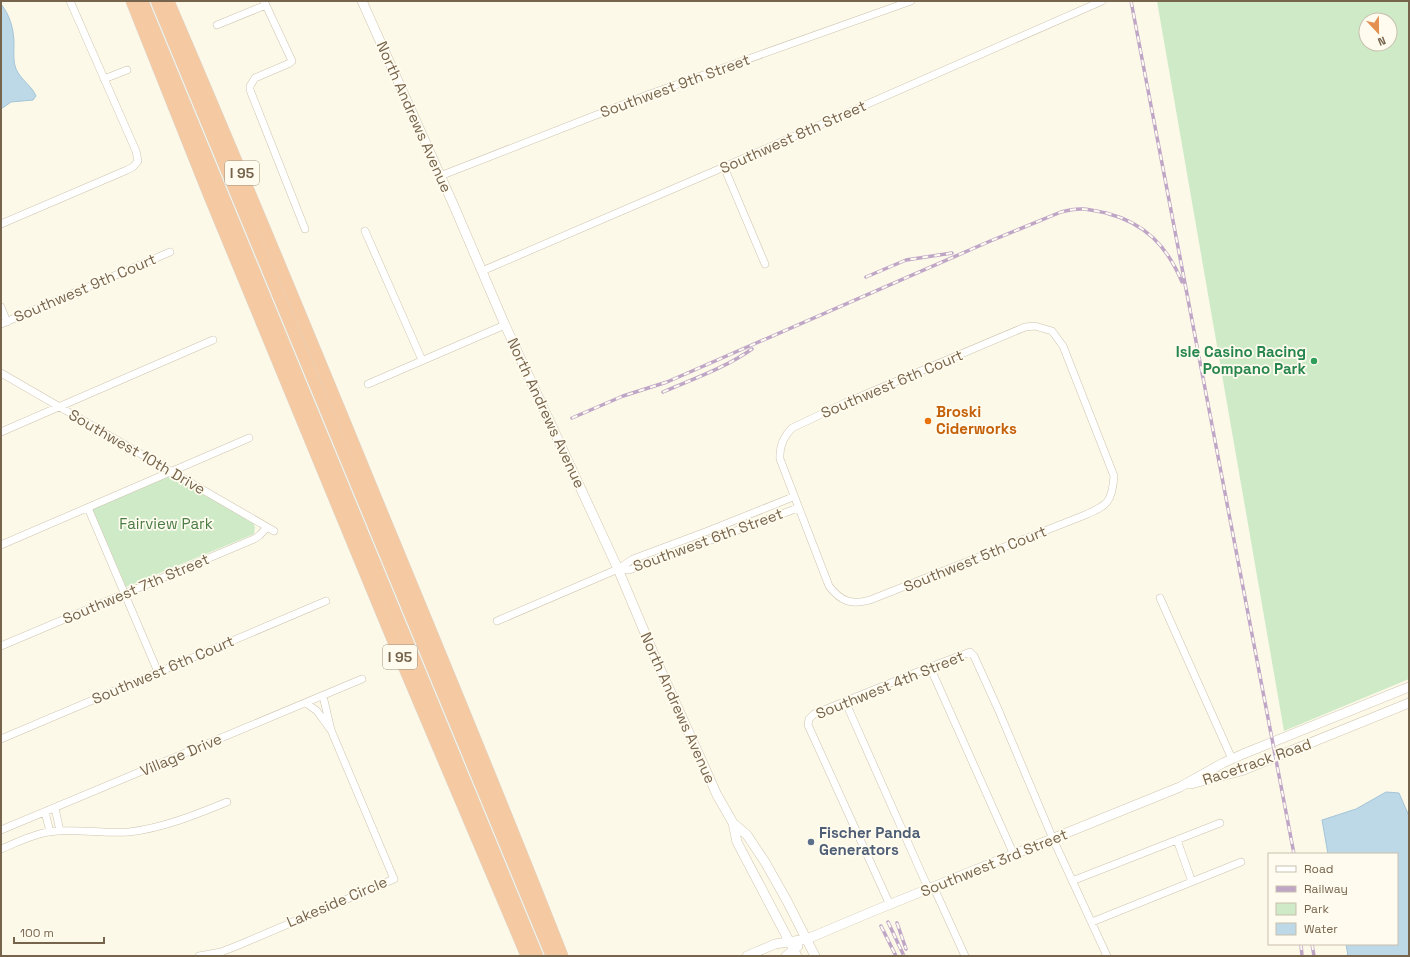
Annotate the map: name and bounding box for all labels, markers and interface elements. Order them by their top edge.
north arrow [1358,12,1398,52]
text: N [1376,33,1388,49]
street label: North Andrews Avenue [373,38,456,195]
street label: Southwest 9th Street [597,50,752,121]
street label: Southwest 8th Street [717,96,869,177]
road number: I 95 [225,161,259,185]
street label: Southwest 9th Court [11,249,159,326]
street label: North Andrews Avenue [503,335,590,491]
place label: Isle Casino Racing Pompano Park [1176,342,1307,378]
street label: Southwest 6th Court [818,345,966,422]
marker: Isle Casino Racing Pompano Park [1309,356,1319,366]
place label: Broski Ciderworks [936,402,1017,438]
street label: Southwest 10th Drive [66,405,209,499]
marker: Broski Ciderworks [923,416,933,426]
street label: Southwest 6th Street [630,504,785,575]
park label: Fairview Park [119,514,213,533]
street label: Southwest 5th Court [901,521,1049,596]
street label: Southwest 7th Street [60,549,212,628]
street label: North Andrews Avenue [637,629,720,786]
street label: Southwest 6th Court [89,631,237,708]
road number: I 95 [383,645,417,669]
street label: Southwest 4th Street [813,646,967,723]
street label: Village Drive [137,729,225,780]
street label: Racetrack Road [1200,734,1314,789]
place label: Fischer Panda Generators [819,823,921,859]
street label: Southwest 3rd Street [918,824,1070,901]
marker: Fischer Panda Generators [806,837,816,847]
legend [1268,853,1398,945]
text: Road [1304,861,1333,877]
street label: Lakeside Circle [284,872,390,931]
text: Railway [1304,881,1348,897]
text: Park [1304,901,1329,917]
scale bar [14,919,104,945]
text: Water [1304,921,1338,937]
text: 100 m [20,925,54,941]

